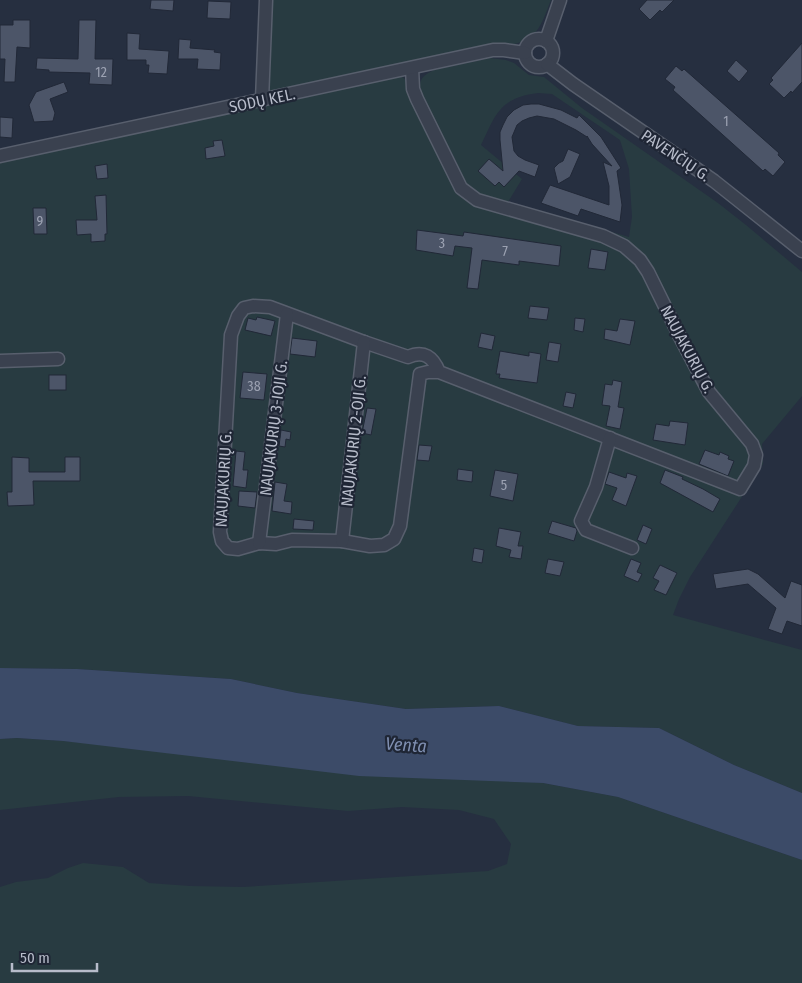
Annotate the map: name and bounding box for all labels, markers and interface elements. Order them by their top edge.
house number: 12 [95,64,107,81]
street label: SODŲ KEL. [227,84,297,117]
house number: 1 [723,113,729,130]
street label: PAVENČIŲ G. [638,125,714,185]
house number: 9 [37,213,44,230]
house number: 3 [439,235,445,252]
house number: 7 [502,243,508,260]
street label: NAUJAKURIŲ G. [657,302,719,396]
street label: NAUJAKURIŲ 3-IOJI G. [256,359,291,497]
street label: NAUJAKURIŲ 2-OJI G. [337,375,370,508]
house number: 38 [247,378,261,395]
street label: NAUJAKURIŲ G. [211,430,236,528]
house number: 5 [501,477,507,494]
water label: Venta [385,733,427,757]
scale bar [12,940,98,972]
text: 50 m [20,949,50,967]

